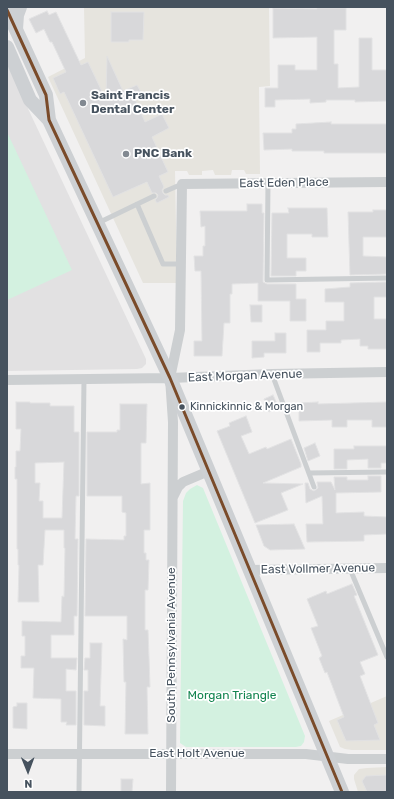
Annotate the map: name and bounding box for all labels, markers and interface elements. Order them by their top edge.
place label: Saint Francis Dental Center [91,89,174,117]
marker: Saint Francis Dental Center [78,98,88,108]
place label: PNC Bank [134,147,192,161]
marker: PNC Bank [121,149,131,159]
street label: East Eden Place [239,175,329,191]
street label: East Morgan Avenue [188,367,302,385]
place label: Kinnickinnic & Morgan [190,400,303,414]
marker: Kinnickinnic & Morgan [177,402,187,412]
street label: East Vollmer Avenue [261,561,375,577]
street label: South Pennsylvania Avenue [165,567,179,723]
park label: Morgan Triangle [188,689,276,703]
street label: East Holt Avenue [149,747,245,761]
north arrow [8,751,48,791]
text: N [24,777,32,790]

